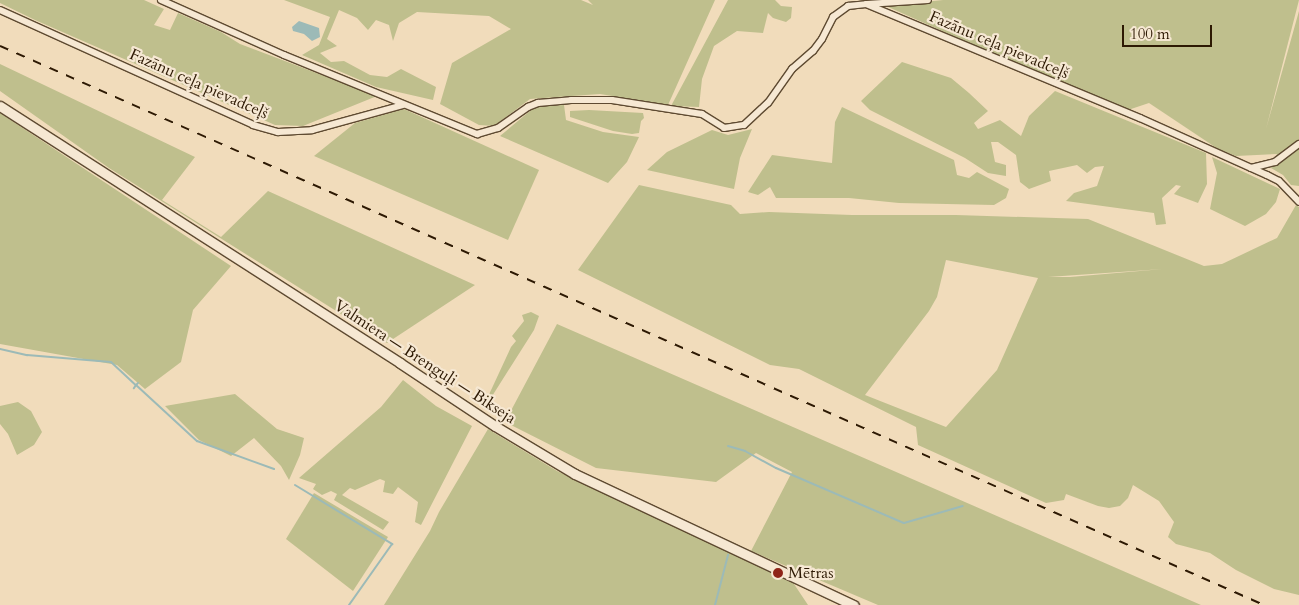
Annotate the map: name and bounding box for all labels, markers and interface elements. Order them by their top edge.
street label: Fazānu ceļa pievadceļš [926,7,1072,83]
scale bar [1124,15,1214,47]
text: 100 m [1130,24,1170,44]
street label: Fazānu ceļa pievadceļš [127,45,271,123]
street label: Valmiera — Brenguļi — Bikseja [331,296,519,428]
place label: Mētras [788,563,833,583]
marker: Mētras [772,567,784,579]

